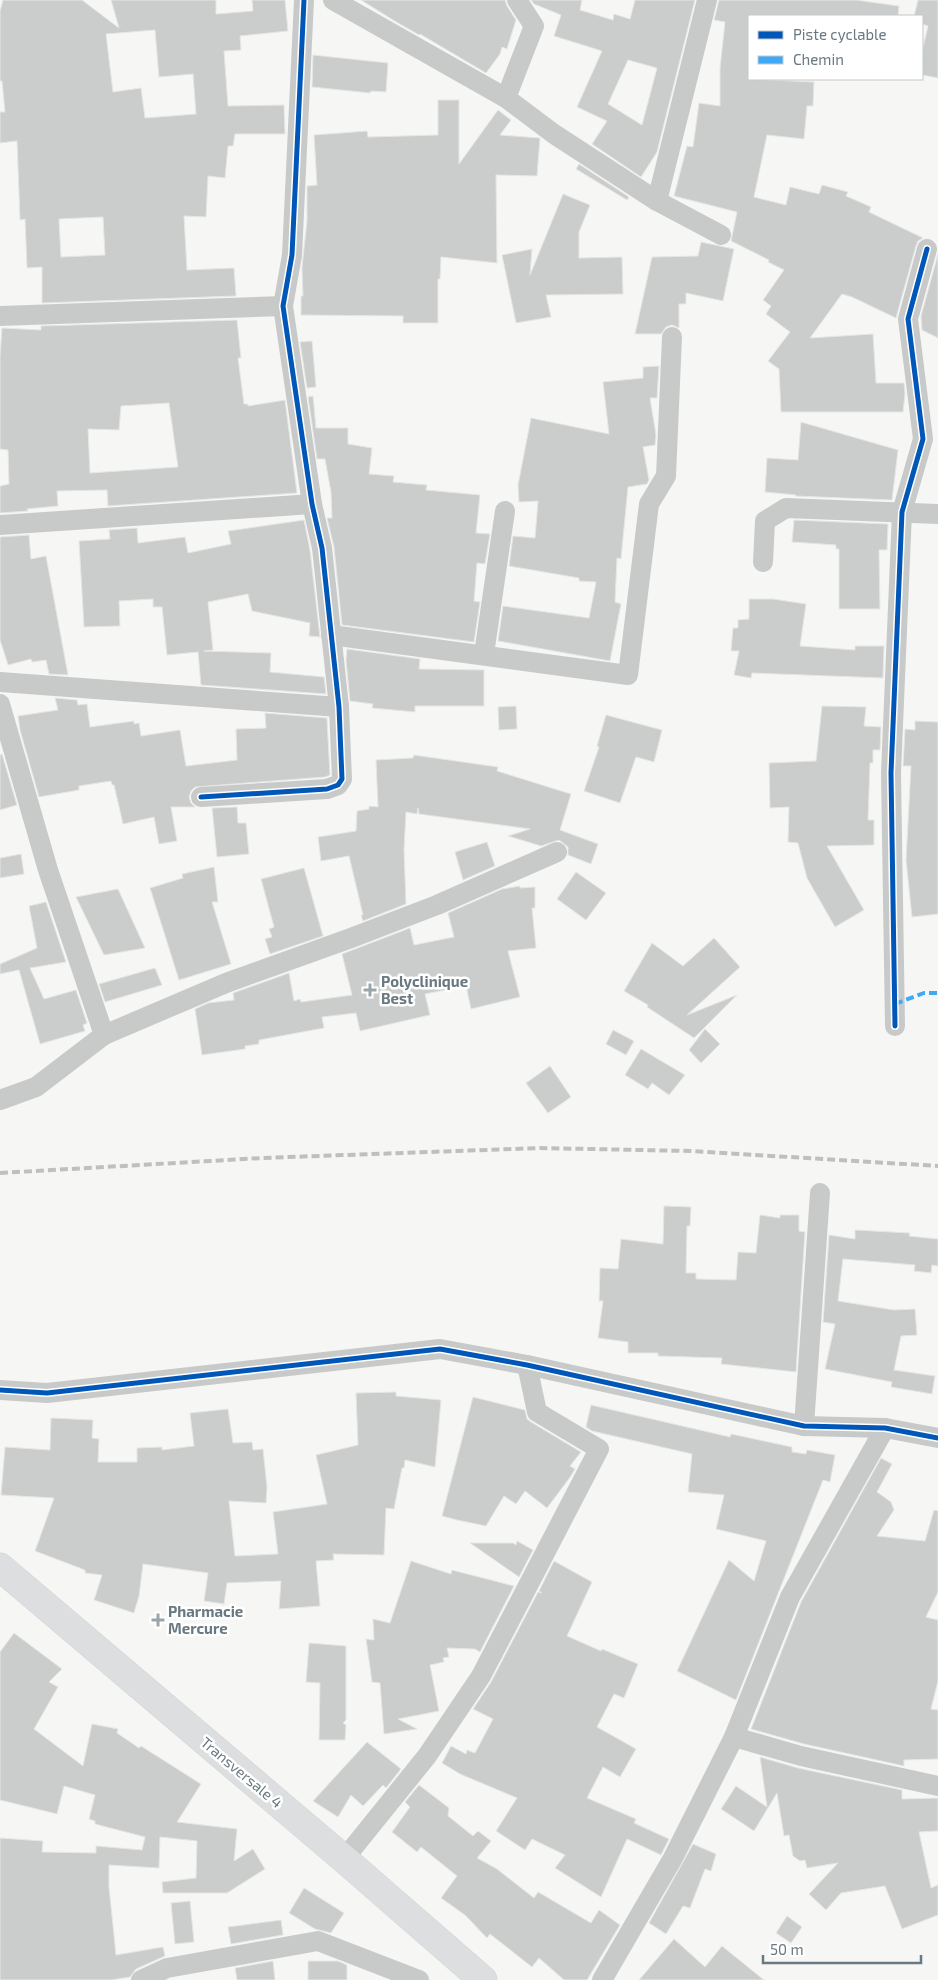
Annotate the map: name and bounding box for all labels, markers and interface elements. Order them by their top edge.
legend [748,15,923,80]
text: Piste cyclable [793,25,887,43]
text: Chemin [793,50,844,68]
place label: Polyclinique Best [381,972,468,1007]
marker: Polyclinique Best [363,983,377,997]
place label: Pharmacie Mercure [168,1602,243,1637]
marker: Pharmacie Mercure [152,1614,164,1626]
street label: Transversale 4 [198,1733,286,1811]
scale bar [763,1932,920,1964]
text: 50 m [770,1940,804,1958]

